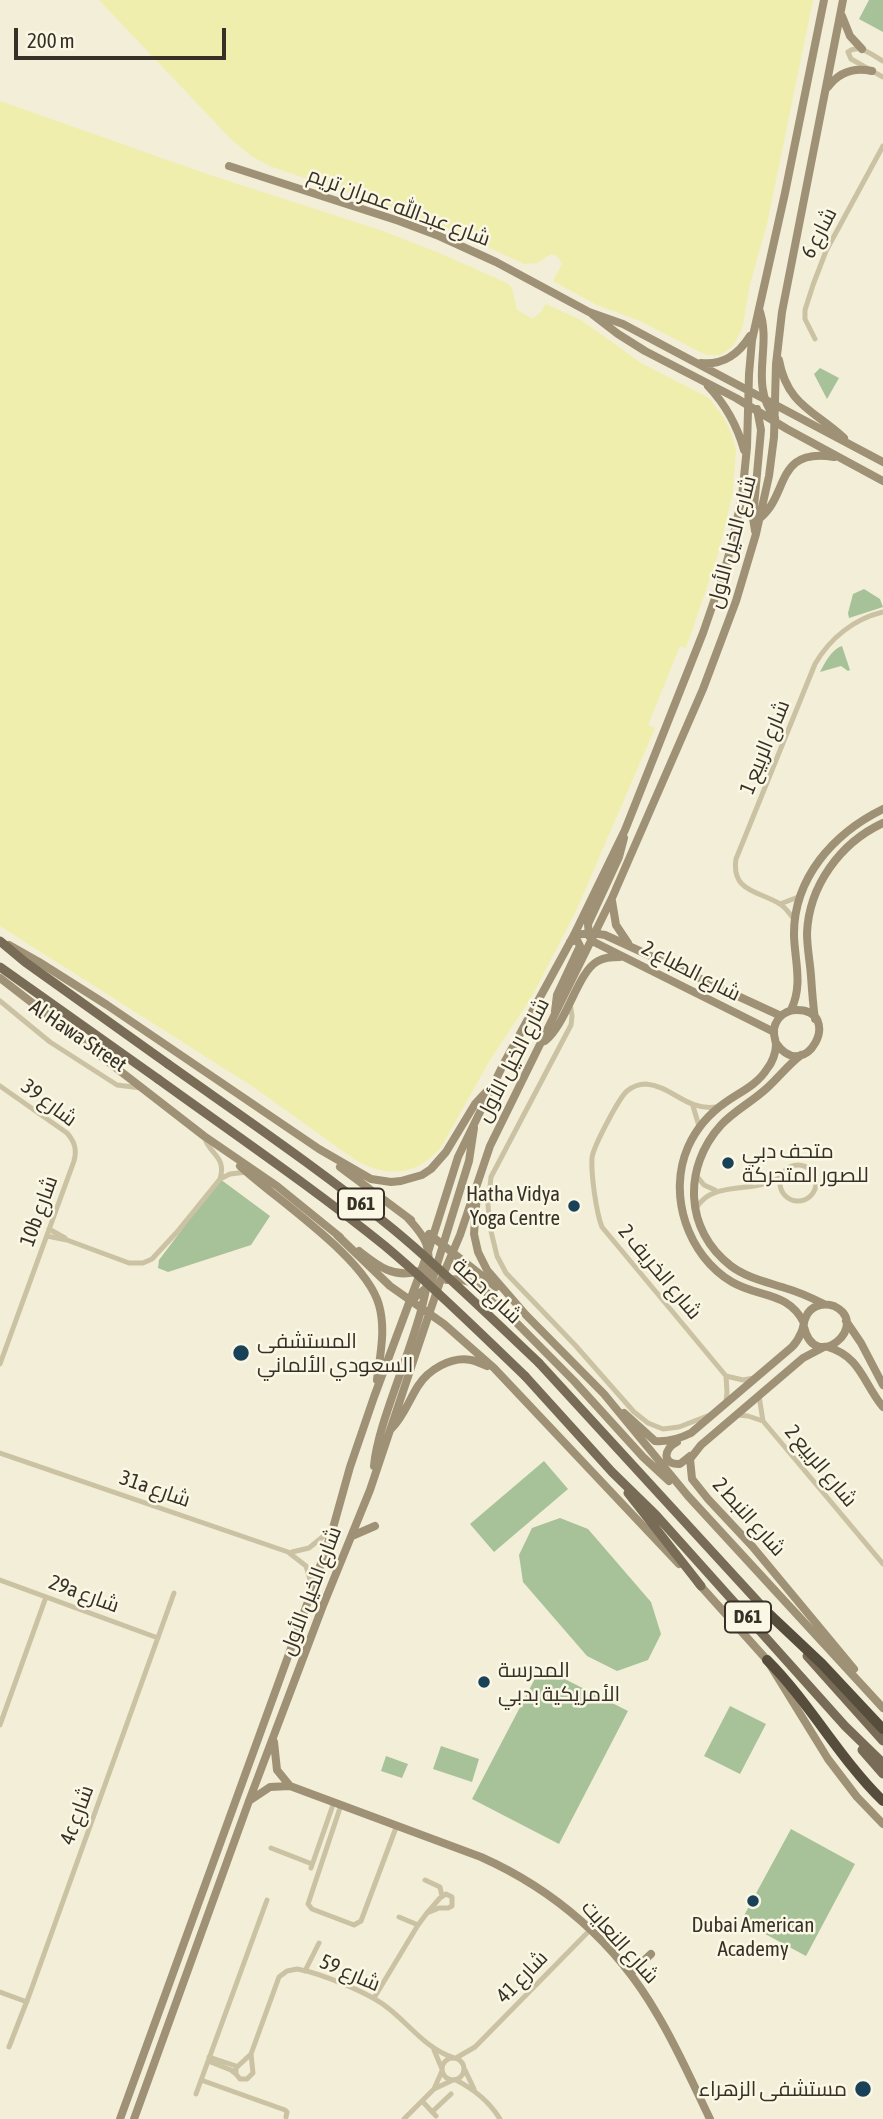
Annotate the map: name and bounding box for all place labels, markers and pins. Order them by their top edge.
place label: متحف دبي للصور المتحركة [742,1138,869,1188]
marker: متحف دبي للصور المتحركة [720,1155,736,1171]
place label: Hatha Vidya Yoga Centre [466,1181,560,1231]
marker: Hatha Vidya Yoga Centre [566,1198,582,1214]
place label: المستشفى السعودي الألماني [257,1328,413,1378]
marker: المستشفى السعودي الألماني [231,1343,251,1363]
place label: المدرسة الأمريكية بدبي [498,1657,620,1707]
marker: المدرسة الأمريكية بدبي [476,1674,492,1690]
marker: Dubai American Academy [745,1893,761,1909]
place label: Dubai American Academy [691,1912,815,1962]
place label: مستشفى الزهراء [699,2076,847,2102]
marker: مستشفى الزهراء [853,2079,873,2099]

